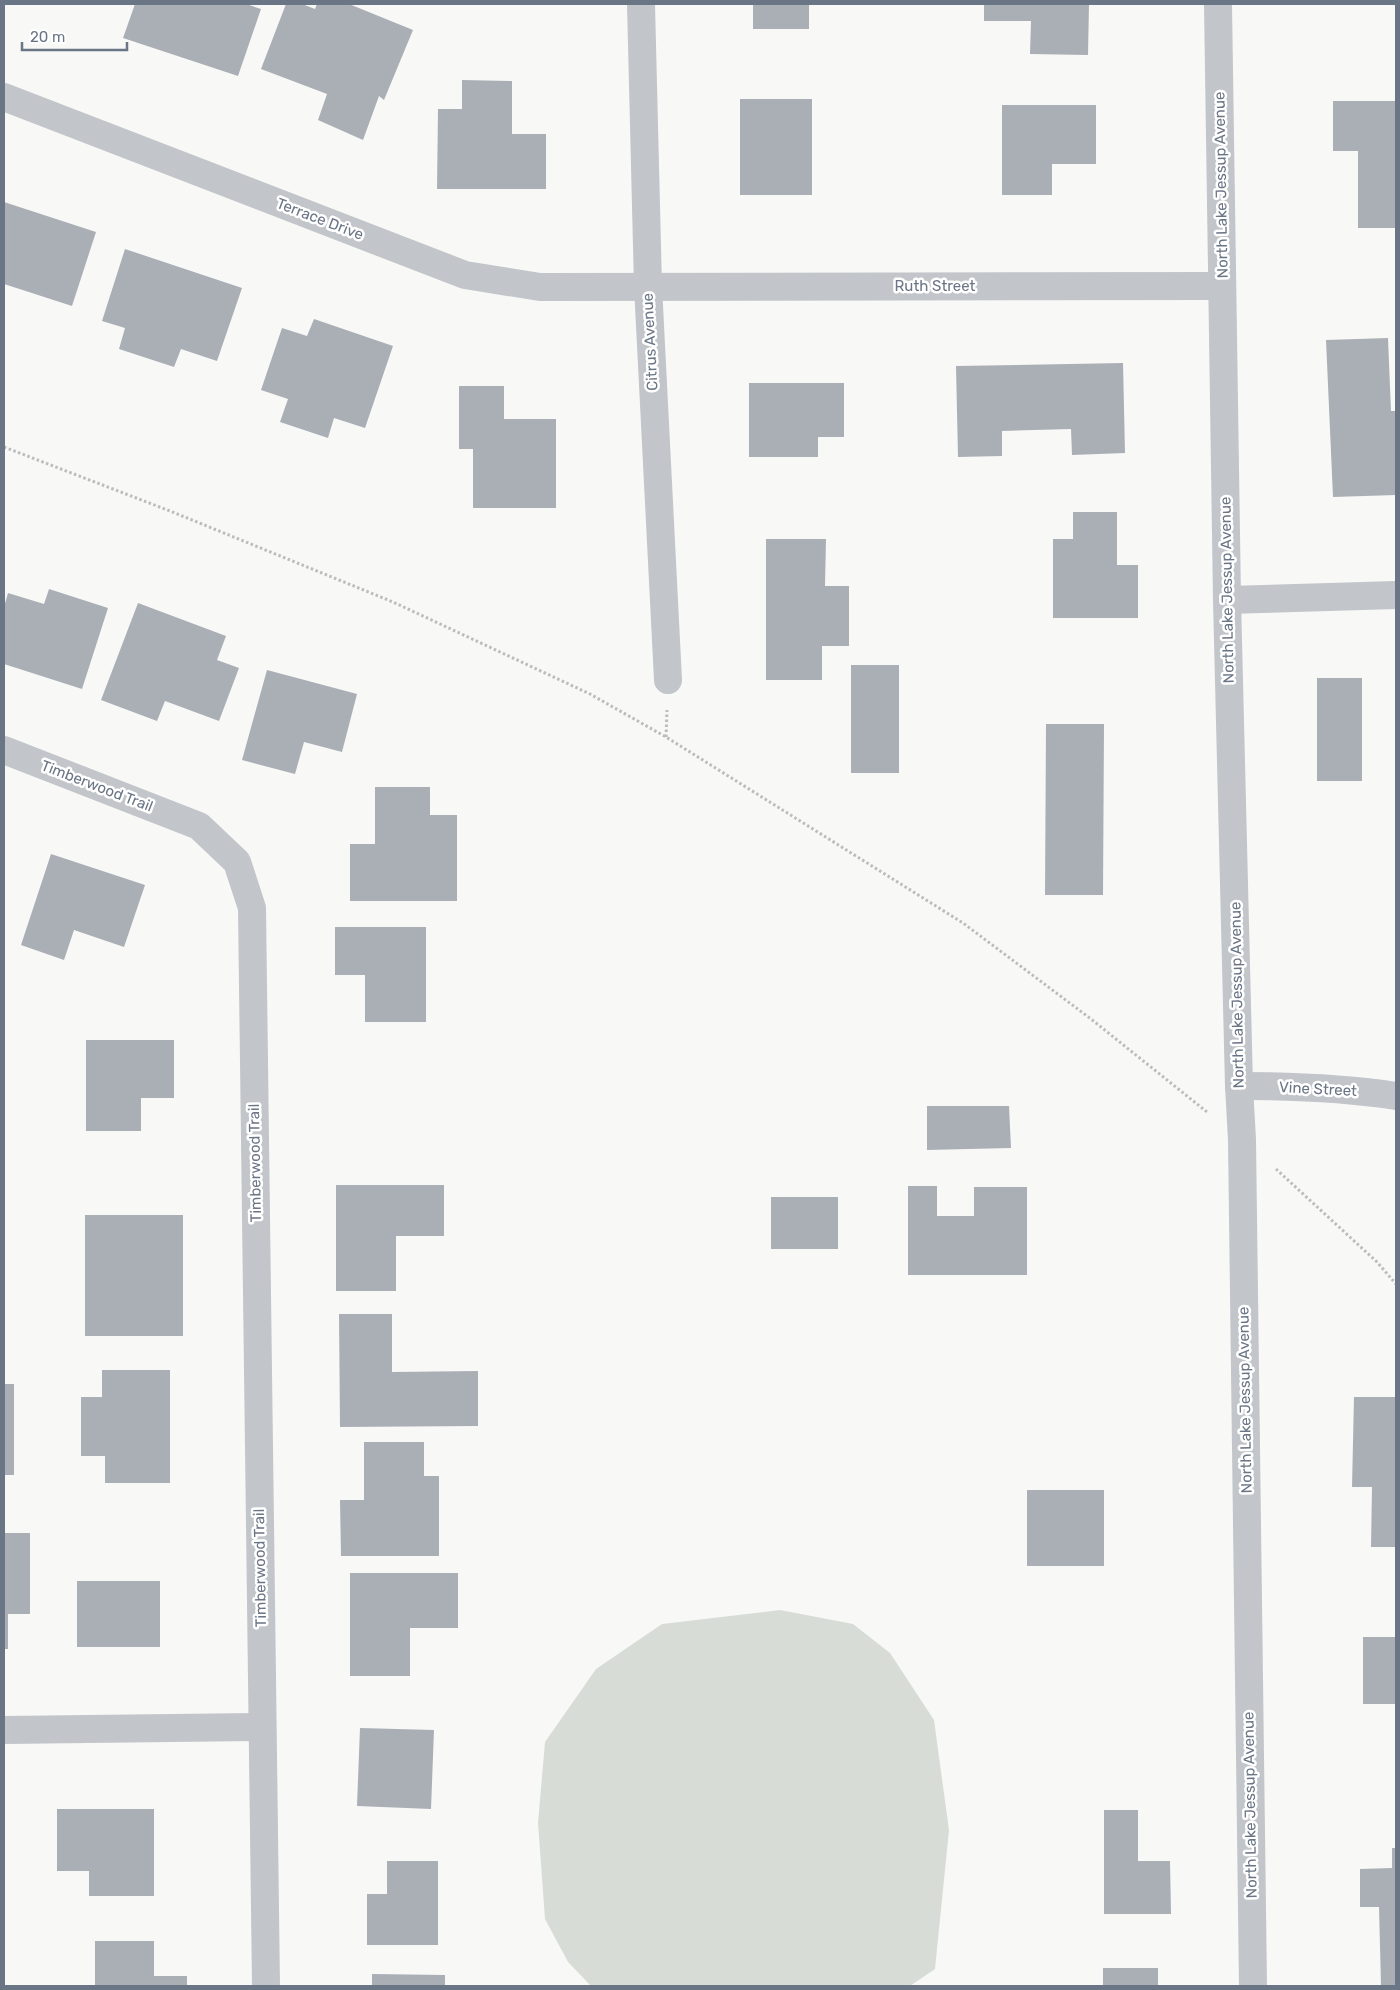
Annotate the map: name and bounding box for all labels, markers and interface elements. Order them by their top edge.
scale bar [22,20,128,52]
text: 20 m [30,28,65,46]
street label: North Lake Jessup Avenue [1210,92,1232,278]
street label: Terrace Drive [274,194,366,244]
street label: Ruth Street [895,277,976,295]
street label: Citrus Avenue [638,293,662,391]
street label: North Lake Jessup Avenue [1216,497,1238,683]
street label: Timberwood Trail [38,756,156,816]
street label: North Lake Jessup Avenue [1226,902,1248,1088]
street label: Vine Street [1279,1078,1358,1100]
street label: Timberwood Trail [245,1104,265,1222]
street label: North Lake Jessup Avenue [1234,1307,1256,1493]
street label: Timberwood Trail [250,1509,270,1627]
street label: North Lake Jessup Avenue [1239,1712,1261,1898]

